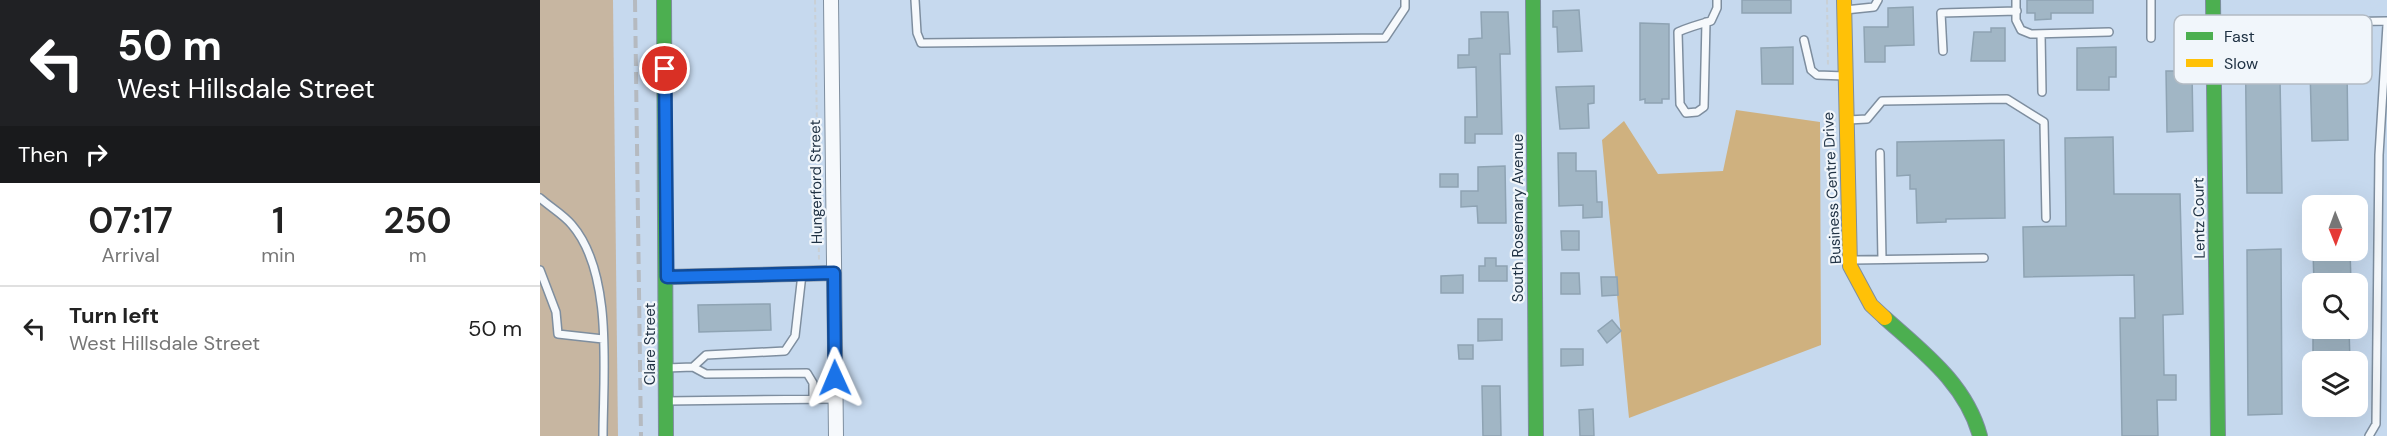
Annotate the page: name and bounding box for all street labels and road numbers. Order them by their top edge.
street label: Business Centre Drive [1818,112,1846,264]
street label: Hungerford Street [805,120,827,244]
street label: South Rosemary Avenue [1508,134,1528,302]
street label: Lentz Court [2188,177,2210,259]
street label: Clare Street [640,303,660,385]

